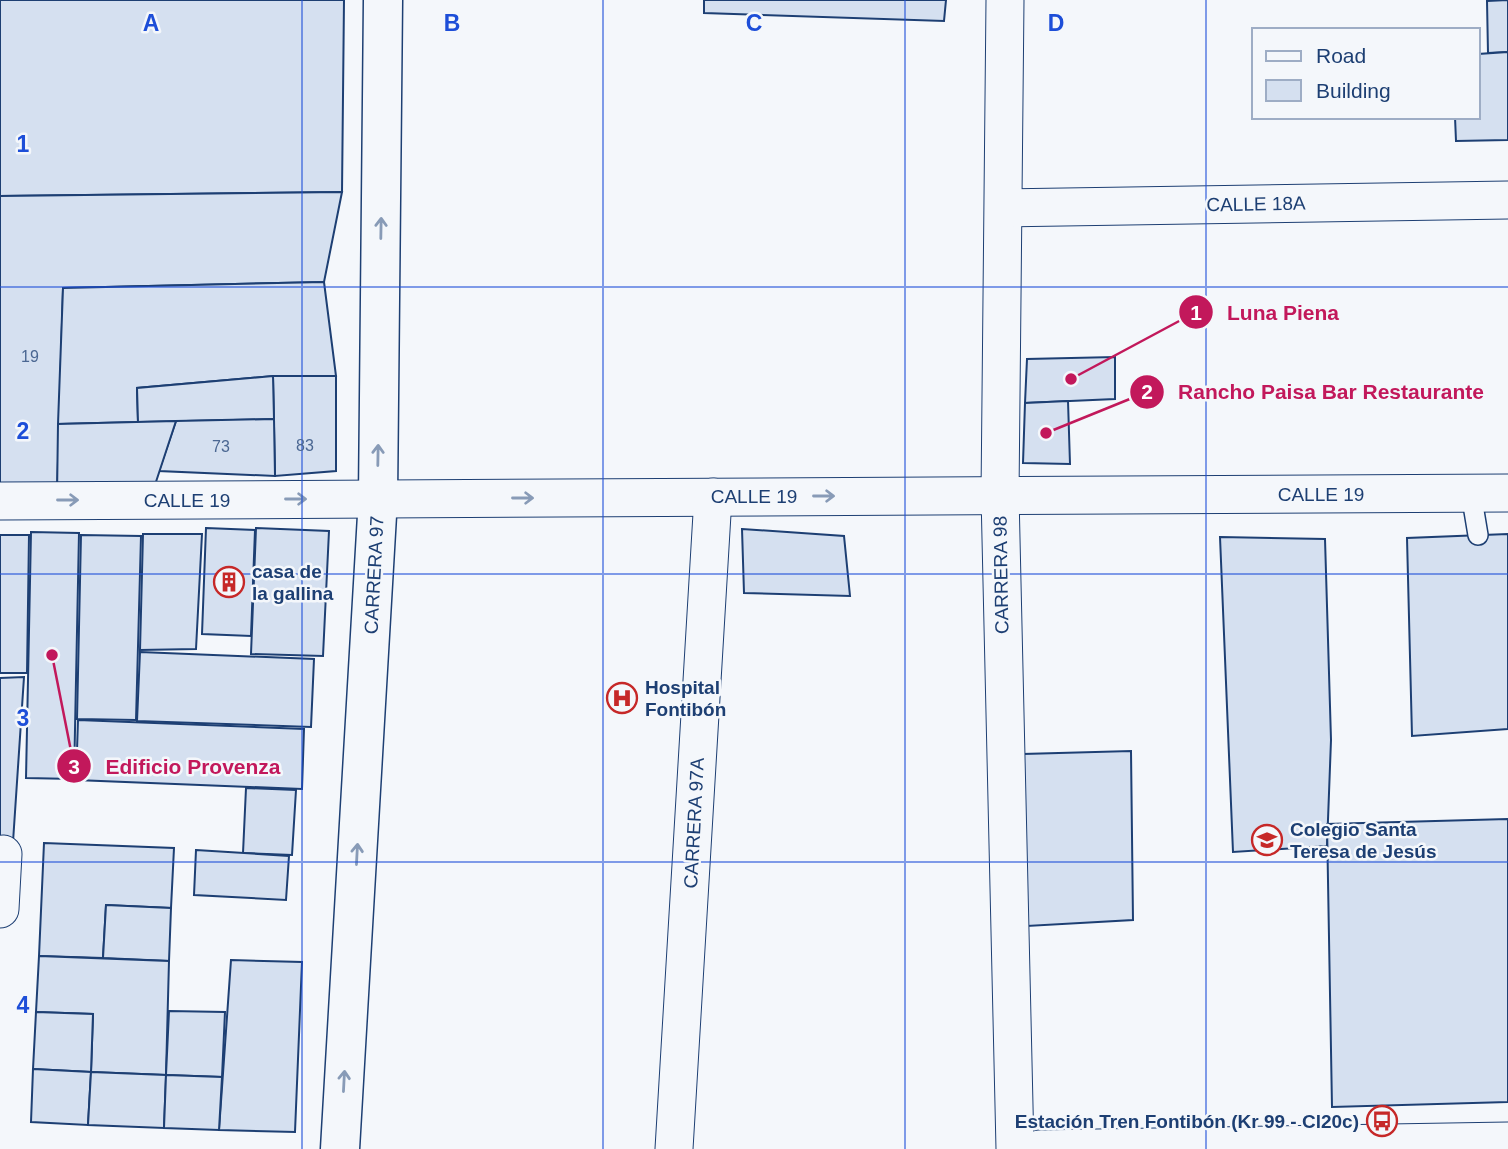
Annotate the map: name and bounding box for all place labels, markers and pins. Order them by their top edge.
callout: Luna Piena [1178,291,1353,333]
callout: Rancho Paisa Bar Restaurante [1130,371,1498,413]
place label: casa de la gallina [252,561,334,604]
building icon: casa de la gallina [212,565,246,599]
place label: Hospital Fontibón [645,677,726,720]
hospital icon: Hospital Fontibón [605,681,639,715]
callout: Edificio Provenza [56,745,294,787]
place label: Colegio Santa Teresa de Jesús [1290,819,1436,862]
school or university icon: Colegio Santa Teresa de Jesús [1250,823,1284,857]
bus stop icon: Estación Tren Fontibón (Kr 99 - Cl20c) [1365,1104,1399,1138]
place label: Estación Tren Fontibón (Kr 99 - Cl20c) [1015,1111,1359,1132]

